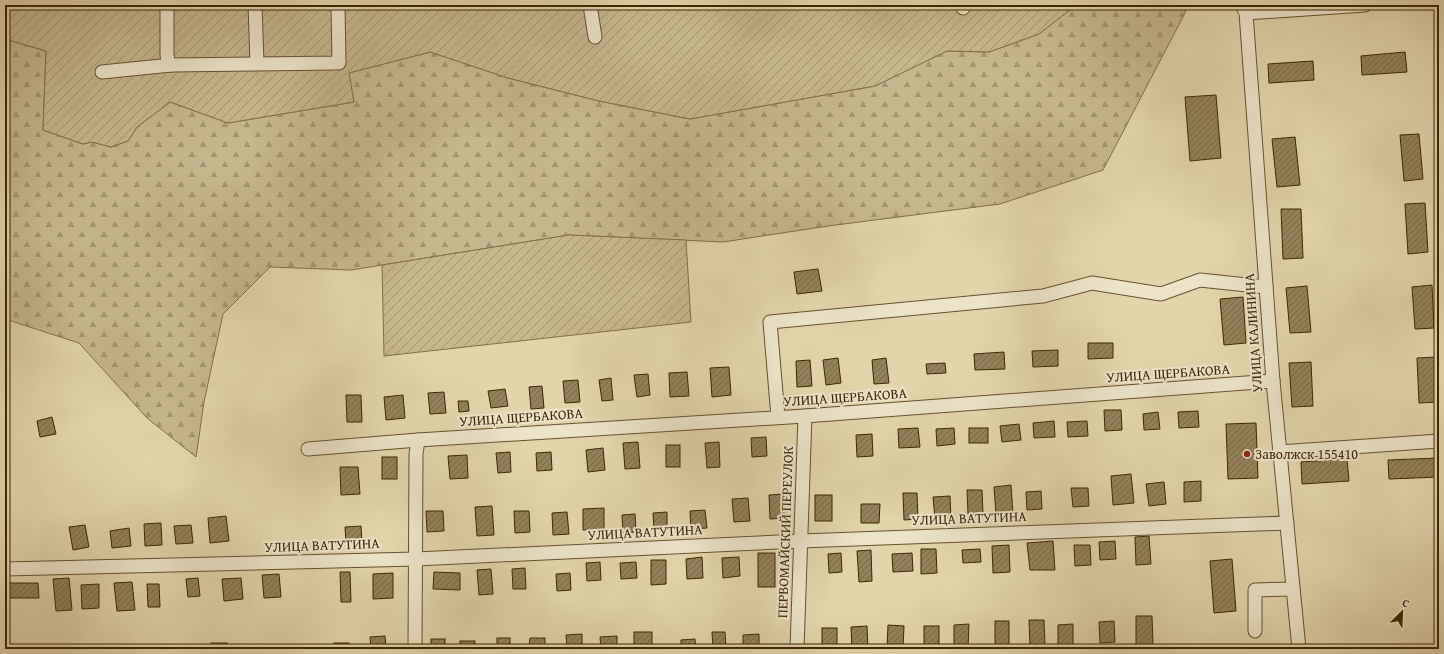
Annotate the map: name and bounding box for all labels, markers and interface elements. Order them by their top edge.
street label: УЛИЦА КАЛИНИНА [1239,272,1267,393]
street label: УЛИЦА ЩЕРБАКОВА [1106,359,1231,387]
street label: УЛИЦА ЩЕРБАКОВА [783,383,908,411]
street label: УЛИЦА ЩЕРБАКОВА [459,403,584,431]
place label: Заволжск 155410 [1255,444,1358,464]
street label: ПЕРВОМАЙСКИЙ ПЕРЕУЛОК [772,445,798,618]
marker: Заволжск 155410 [1242,449,1252,459]
street label: УЛИЦА ВАТУТИНА [911,506,1027,530]
street label: УЛИЦА ВАТУТИНА [587,519,704,545]
street label: УЛИЦА ВАТУТИНА [264,533,380,557]
north arrow [1382,592,1422,632]
text: С [1400,594,1412,611]

